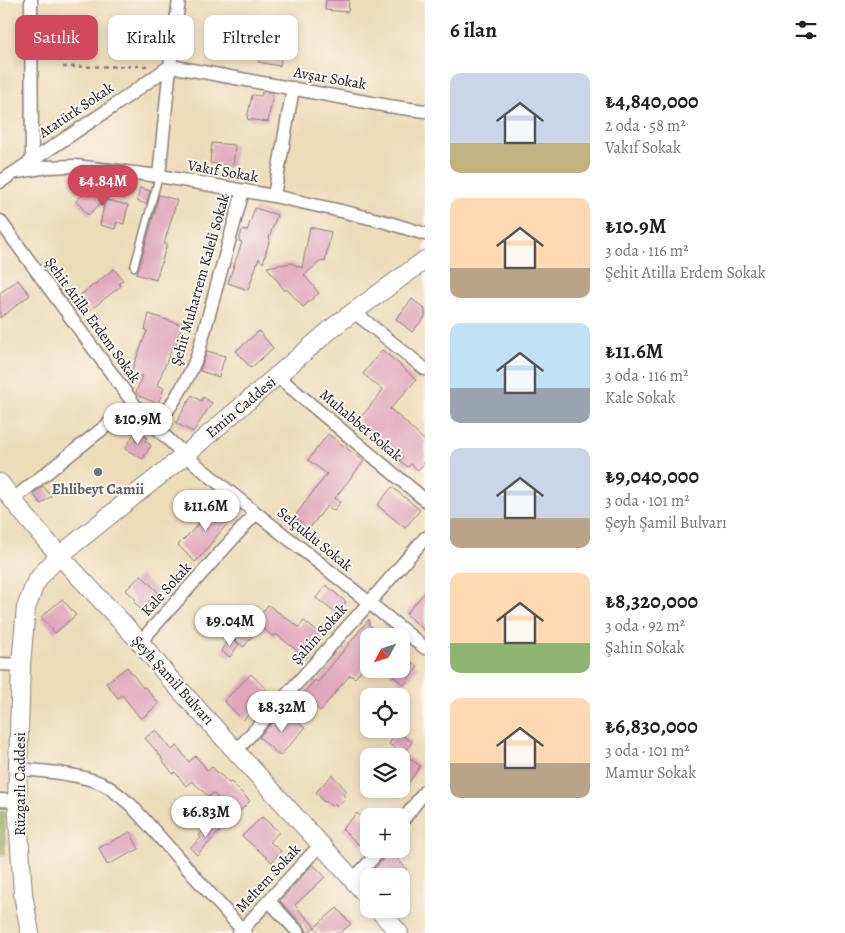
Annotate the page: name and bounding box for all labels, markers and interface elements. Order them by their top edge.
chip: Satılık [15,15,98,60]
chip: Kiralık [108,15,194,60]
chip: Filtreler [204,15,298,60]
text: 6 ilan [450,16,497,44]
icon: filters [792,16,820,44]
street label: Avşar Sokak [291,62,369,94]
street label: Atatürk Sokak [34,77,118,143]
text: ₺4,840,000 [605,87,699,115]
icon: home [490,93,550,153]
text: 2 oda · 58 m² [605,115,686,137]
text: Vakıf Sokak [605,137,681,159]
street label: Vakıf Sokak [185,155,260,187]
pin: ₺4.84M [62,164,144,207]
text: ₺4.84M [79,170,127,192]
street label: Şehit Muharrem Kaleli Sokak [166,191,234,368]
text: ₺10.9M [605,212,667,240]
icon: home [490,218,550,278]
text: 3 oda · 116 m² [605,240,688,262]
street label: Şehit Atilla Erdem Sokak [41,253,146,387]
text: Şehit Atilla Erdem Sokak [605,262,766,284]
text: ₺11.6M [605,337,664,365]
icon: home [490,343,550,403]
text: 3 oda · 116 m² [605,365,688,387]
street label: Emin Caddesi [202,372,280,442]
street label: Muhabbet Sokak [315,385,407,466]
text: Kale Sokak [605,387,676,409]
pin: ₺10.9M [97,402,179,445]
text: ₺10.9M [115,408,161,430]
text: ₺9,040,000 [605,462,699,490]
marker: Ehlibeyt Camii [92,466,104,478]
icon: home [490,468,550,528]
place label: Ehlibeyt Camii [52,479,145,499]
pin: ₺11.6M [165,490,247,532]
text: 3 oda · 101 m² [605,490,690,512]
text: ₺11.6M [184,495,228,517]
street label: Selçuklu Sokak [273,502,357,576]
text: Şeyh Şamil Bulvarı [605,512,727,534]
street label: Kale Sokak [136,557,196,620]
text: ₺8,320,000 [605,587,698,615]
icon: home [490,593,550,653]
street label: Şahin Sokak [287,599,352,668]
pin: ₺9.04M [189,604,271,647]
text: ₺9.04M [206,610,254,632]
text: 3 oda · 92 m² [605,615,685,637]
north arrow [360,628,410,678]
map controls [360,628,410,918]
street label: Şeyh Şamil Bulvarı [127,631,219,729]
text: Şahin Sokak [605,637,685,659]
button: locate [360,688,410,738]
pin: ₺8.32M [241,690,323,733]
text: ₺8.32M [258,696,306,718]
text: ₺6,830,000 [605,712,698,740]
icon: home [490,718,550,778]
street label: Rüzgarlı Caddesi [10,732,30,836]
text: 3 oda · 101 m² [605,740,690,762]
button: layers [360,748,410,798]
text: Mamur Sokak [605,762,696,784]
pin: ₺6.83M [165,796,247,838]
text: ₺6.83M [182,801,230,823]
button: + [360,808,410,858]
street label: Meltem Sokak [231,839,305,917]
button: − [360,868,410,918]

